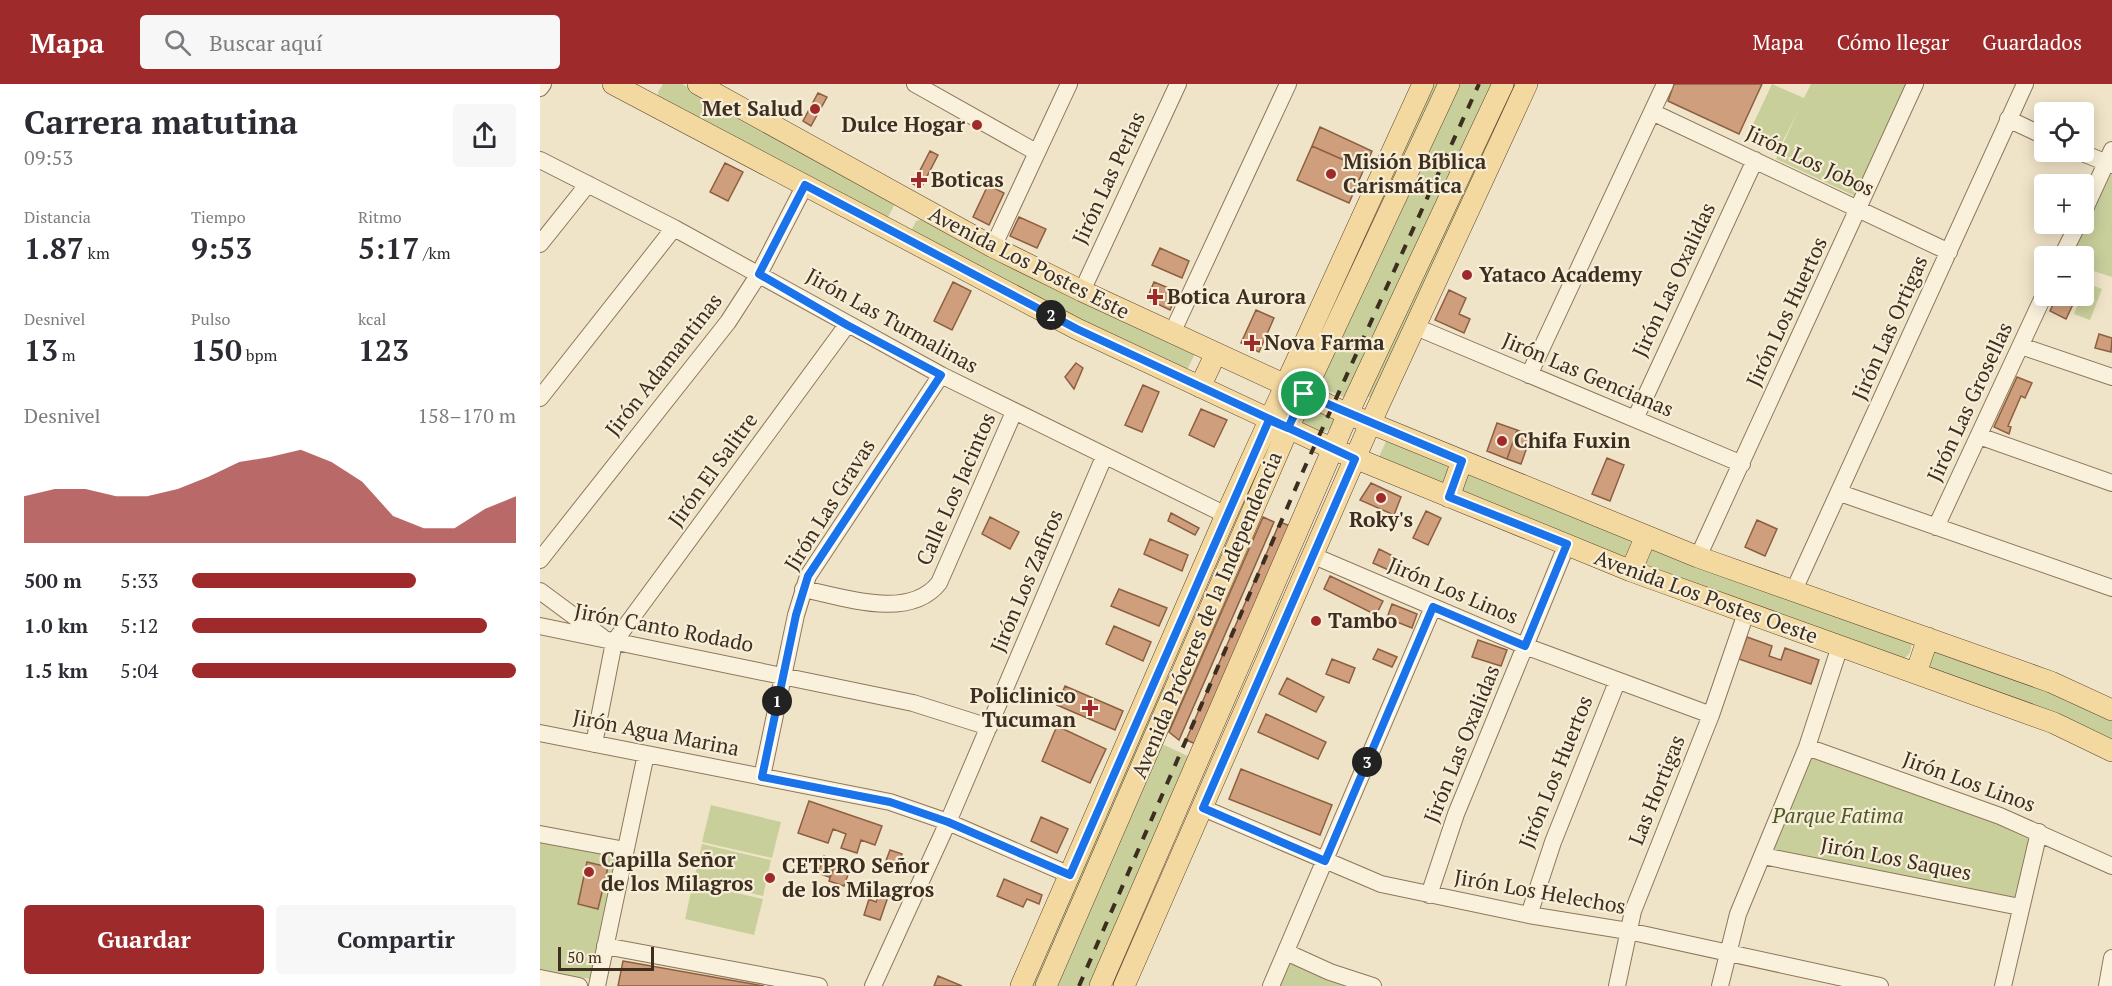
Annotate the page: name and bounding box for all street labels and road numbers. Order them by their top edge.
street label: Jirón Las Perlas [1065,107,1151,249]
street label: Jirón Los Jobos [1742,118,1879,202]
street label: Jirón Las Oxalidas [1625,198,1721,362]
street label: Avenida Los Postes Este [924,199,1135,325]
street label: Jirón Los Huertos [1739,232,1833,391]
street label: Jirón Las Ortigas [1845,251,1934,404]
street label: Jirón Las Turmalinas [801,261,984,379]
street label: Jirón Adamantinas [598,287,728,442]
street label: Jirón Las Grosellas [1920,317,2018,486]
street label: Jirón Las Gencianas [1498,325,1678,423]
street label: Jirón El Salitre [661,406,763,532]
street label: Calle Los Jacintos [909,408,1001,569]
street label: Jirón Las Gravas [777,433,881,576]
street label: Avenida Próceres de la Independencia [1124,447,1288,782]
street label: Jirón Los Zafiros [983,505,1069,656]
street label: Avenida Los Postes Oeste [1591,543,1822,650]
street label: Jirón Los Linos [1384,550,1523,630]
street label: Jirón Canto Rodado [572,596,756,658]
street label: Jirón Las Oxalidas [1417,661,1505,827]
street label: Jirón Los Huertos [1512,691,1598,852]
street label: Jirón Agua Marina [571,702,742,762]
street label: Las Hortigas [1621,731,1691,849]
street label: Jirón Los Linos [1899,744,2039,818]
street label: Jirón Los Saques [1818,830,1974,886]
street label: Jirón Los Helechos [1452,862,1628,920]

